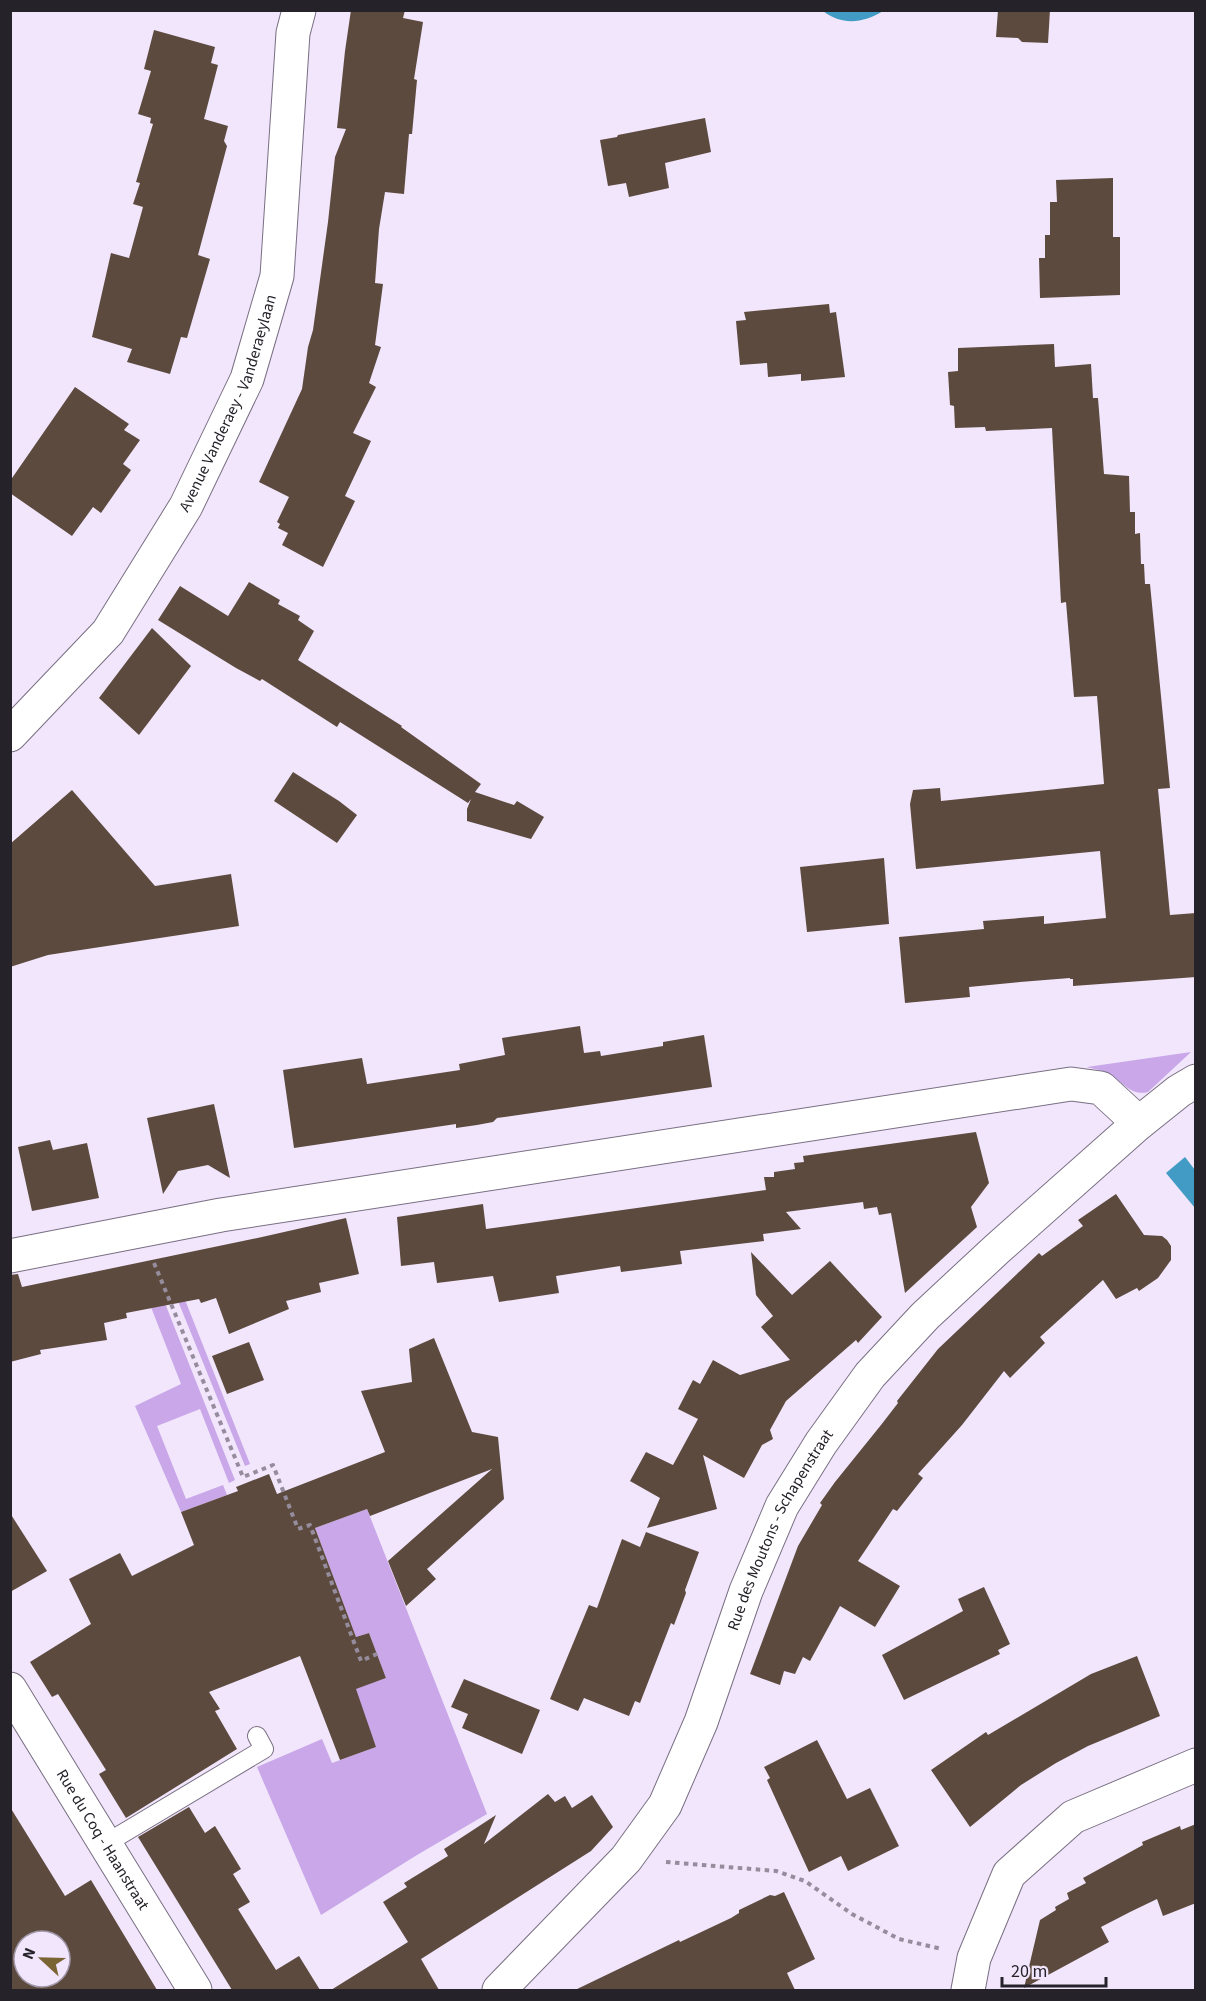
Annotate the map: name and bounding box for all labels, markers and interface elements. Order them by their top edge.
street label: Avenue Vanderaey - Vanderaeylaan [174,292,282,516]
street label: Rue des Moutons - Schapenstraat [722,1424,839,1633]
street label: Rue du Coq - Haanstraat [51,1765,155,1915]
north arrow [12,1929,72,1989]
text: N [17,1945,41,1963]
scale bar [1002,1950,1106,1988]
text: 20 m [1011,1959,1047,1984]

